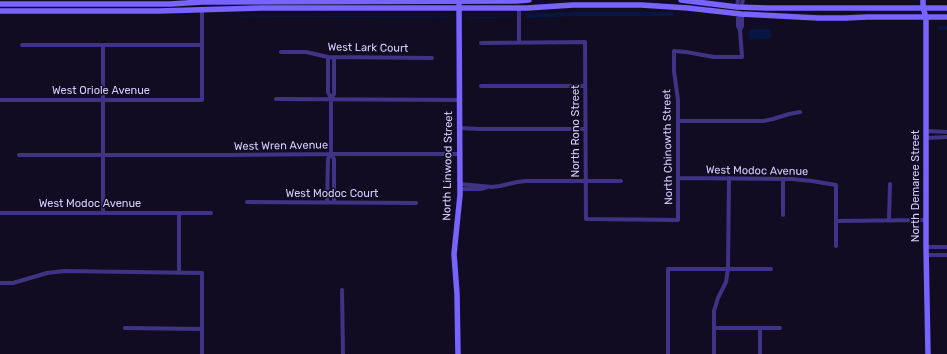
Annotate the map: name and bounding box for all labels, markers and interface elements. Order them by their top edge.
street label: West Lark Court [327,41,409,55]
street label: West Oriole Avenue [52,84,150,98]
street label: North Rono Street [569,85,583,177]
street label: North Chinowth Street [660,89,676,205]
street label: North Linwood Street [440,111,456,221]
street label: North Demaree Street [909,130,923,242]
street label: West Wren Avenue [234,139,328,153]
street label: West Modoc Avenue [706,164,808,178]
street label: West Modoc Court [286,187,378,201]
street label: West Modoc Avenue [39,197,141,211]

